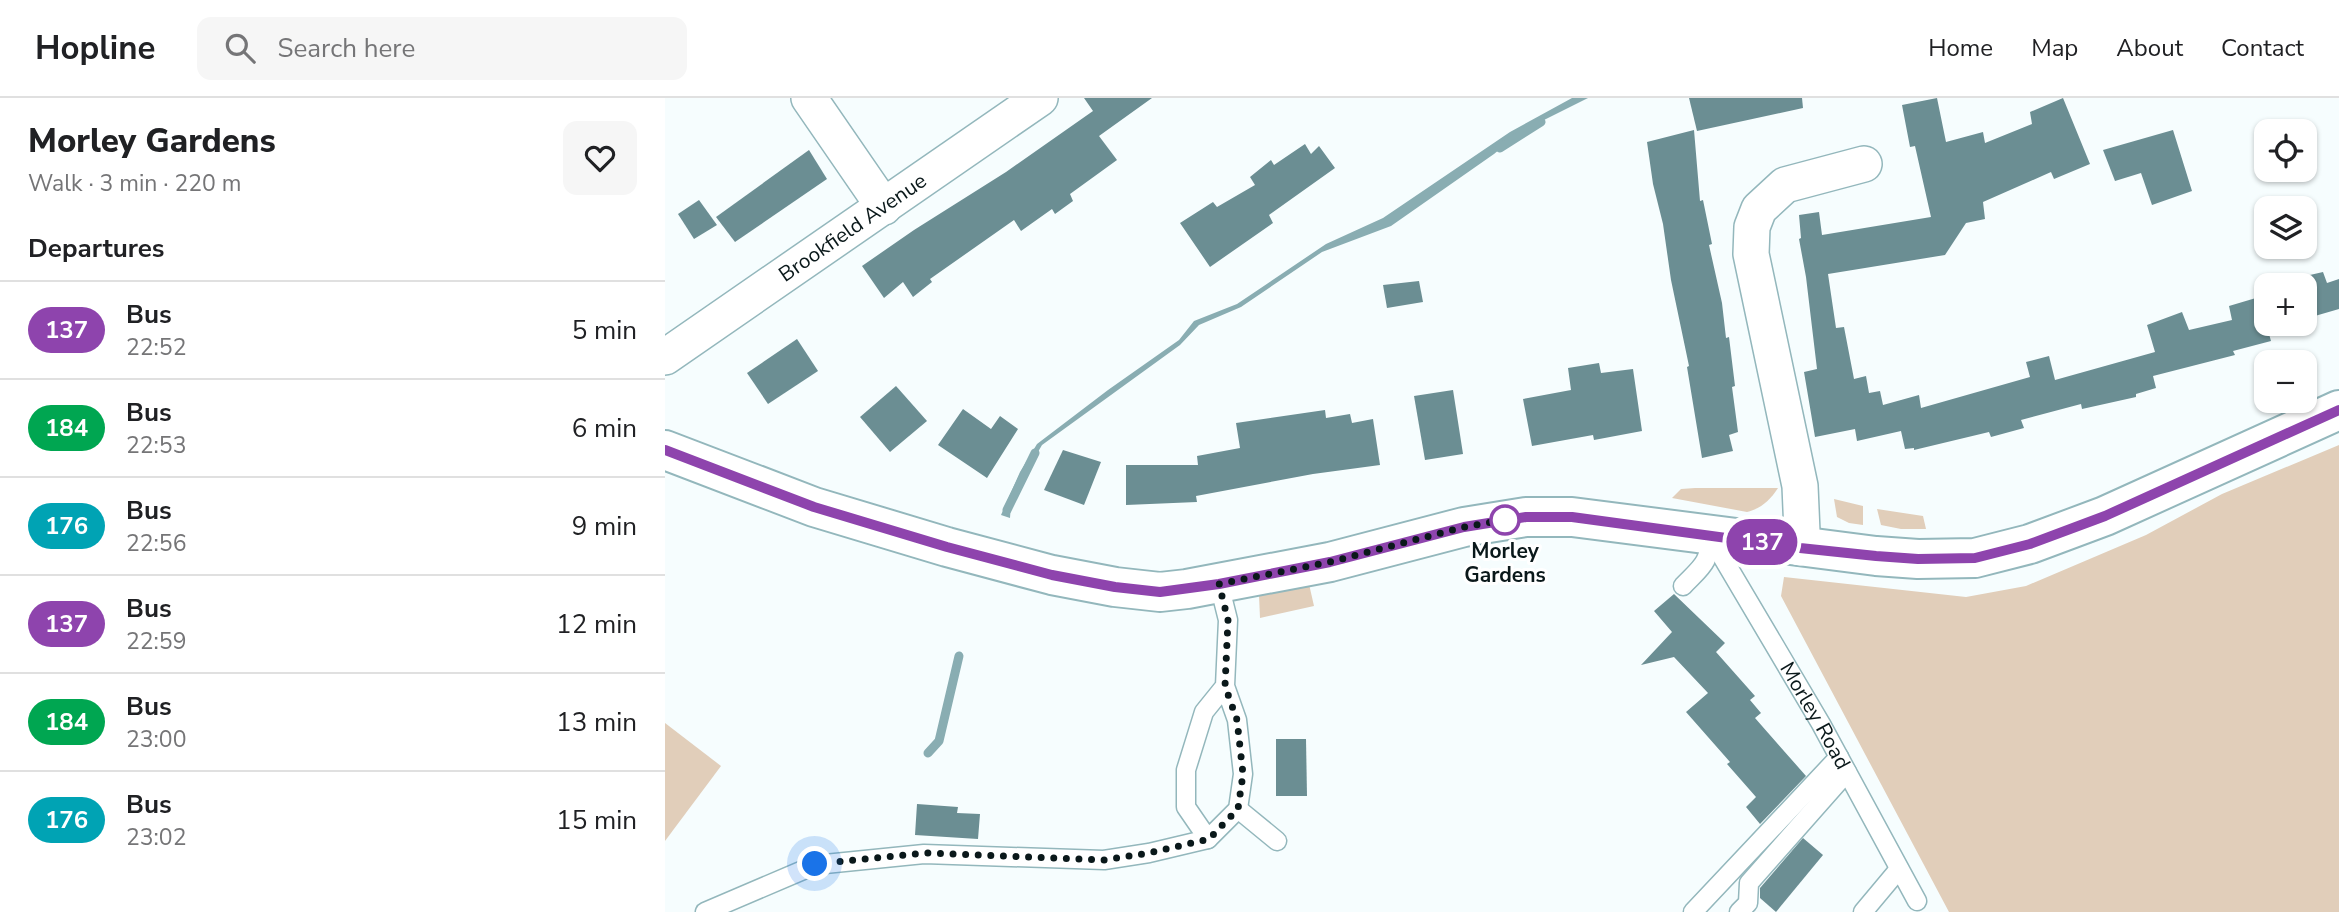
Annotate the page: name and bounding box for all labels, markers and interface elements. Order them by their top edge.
search box [197,17,687,80]
text: Hopline [35,26,155,71]
icon: search [221,29,259,67]
text: Search here [277,31,415,66]
text: Home [1928,32,1993,64]
text: Map [2031,32,2078,64]
text: About [2116,32,2183,64]
text: Contact [2221,32,2304,64]
text: Morley Gardens [28,119,276,164]
map controls [2254,119,2317,413]
button: locate [2254,119,2317,182]
button: heart [563,121,637,195]
street label: Brookfield Avenue [773,167,932,288]
text: Walk · 3 min · 220 m [28,168,241,199]
button: layers [2254,196,2317,259]
text: Departures [28,231,164,266]
button: + [2254,273,2317,336]
text: Bus [126,297,172,332]
text: 5 min [572,313,637,348]
text: 137 [45,314,88,346]
text: 22:52 [126,332,186,363]
button: − [2254,350,2317,413]
text: Bus [126,395,172,430]
text: 6 min [572,411,637,446]
text: 184 [45,412,88,444]
text: 22:53 [126,430,186,461]
text: Bus [126,493,172,528]
marker: Morley Gardens [1490,505,1520,535]
text: 9 min [572,509,637,544]
text: 176 [45,510,88,542]
line badge: 137 [1722,519,1802,565]
text: 137 [1740,526,1784,558]
text: 22:56 [126,528,186,559]
place label: Morley Gardens [1464,537,1546,589]
text: Bus [126,591,172,626]
text: 12 min [556,607,637,642]
text: 137 [45,608,88,640]
text: 22:59 [126,626,186,657]
street label: Morley Road [1773,657,1857,774]
text: Bus [126,689,172,724]
text: 13 min [556,705,637,740]
text: 184 [45,706,88,738]
text: 23:00 [126,724,186,755]
text: Bus [126,787,172,822]
text: 15 min [556,803,637,838]
text: 176 [45,804,88,836]
text: 23:02 [126,822,186,853]
your location [797,846,832,881]

